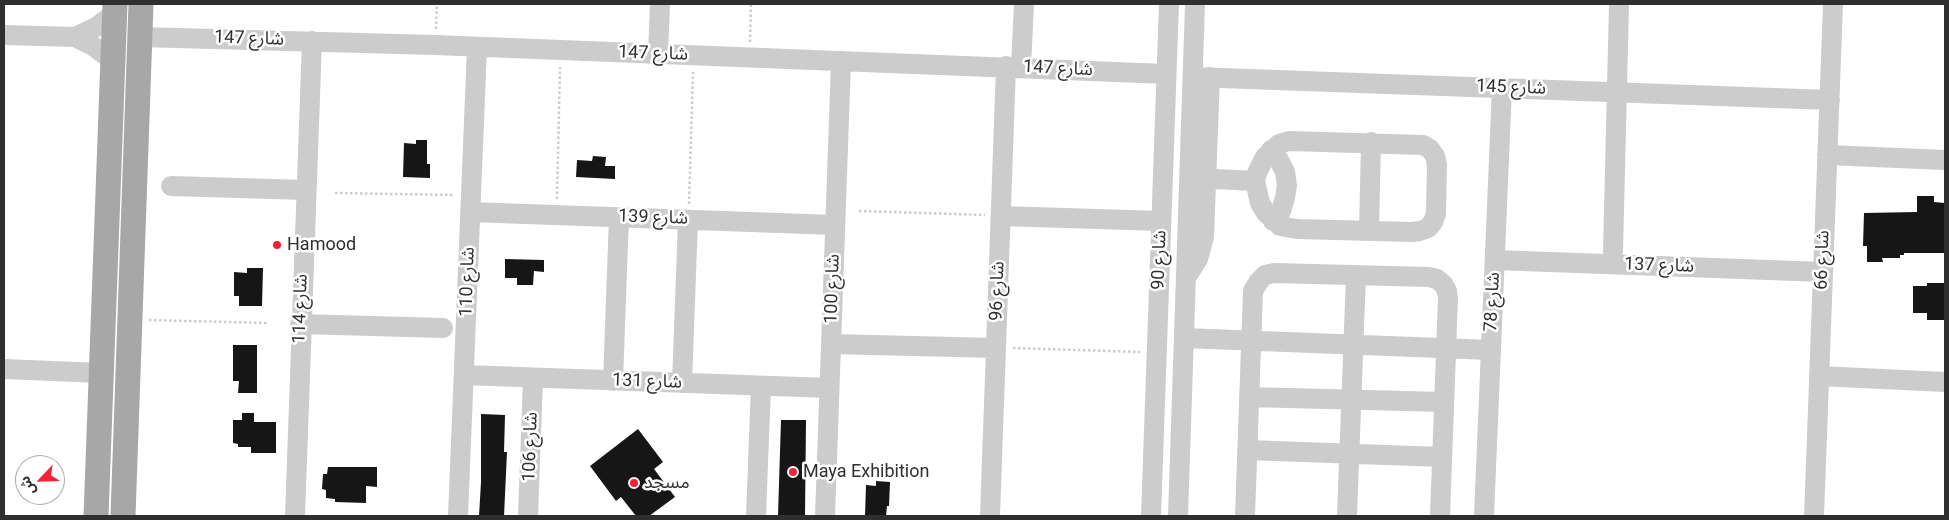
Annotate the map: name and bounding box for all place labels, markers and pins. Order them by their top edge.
place label: Hamood [287,234,356,256]
marker: Hamood [271,239,283,251]
place label: Maya Exhibition [803,461,929,483]
marker: Maya Exhibition [787,466,799,478]
place label: مسجد [644,472,690,494]
marker: مسجد [628,477,640,489]

